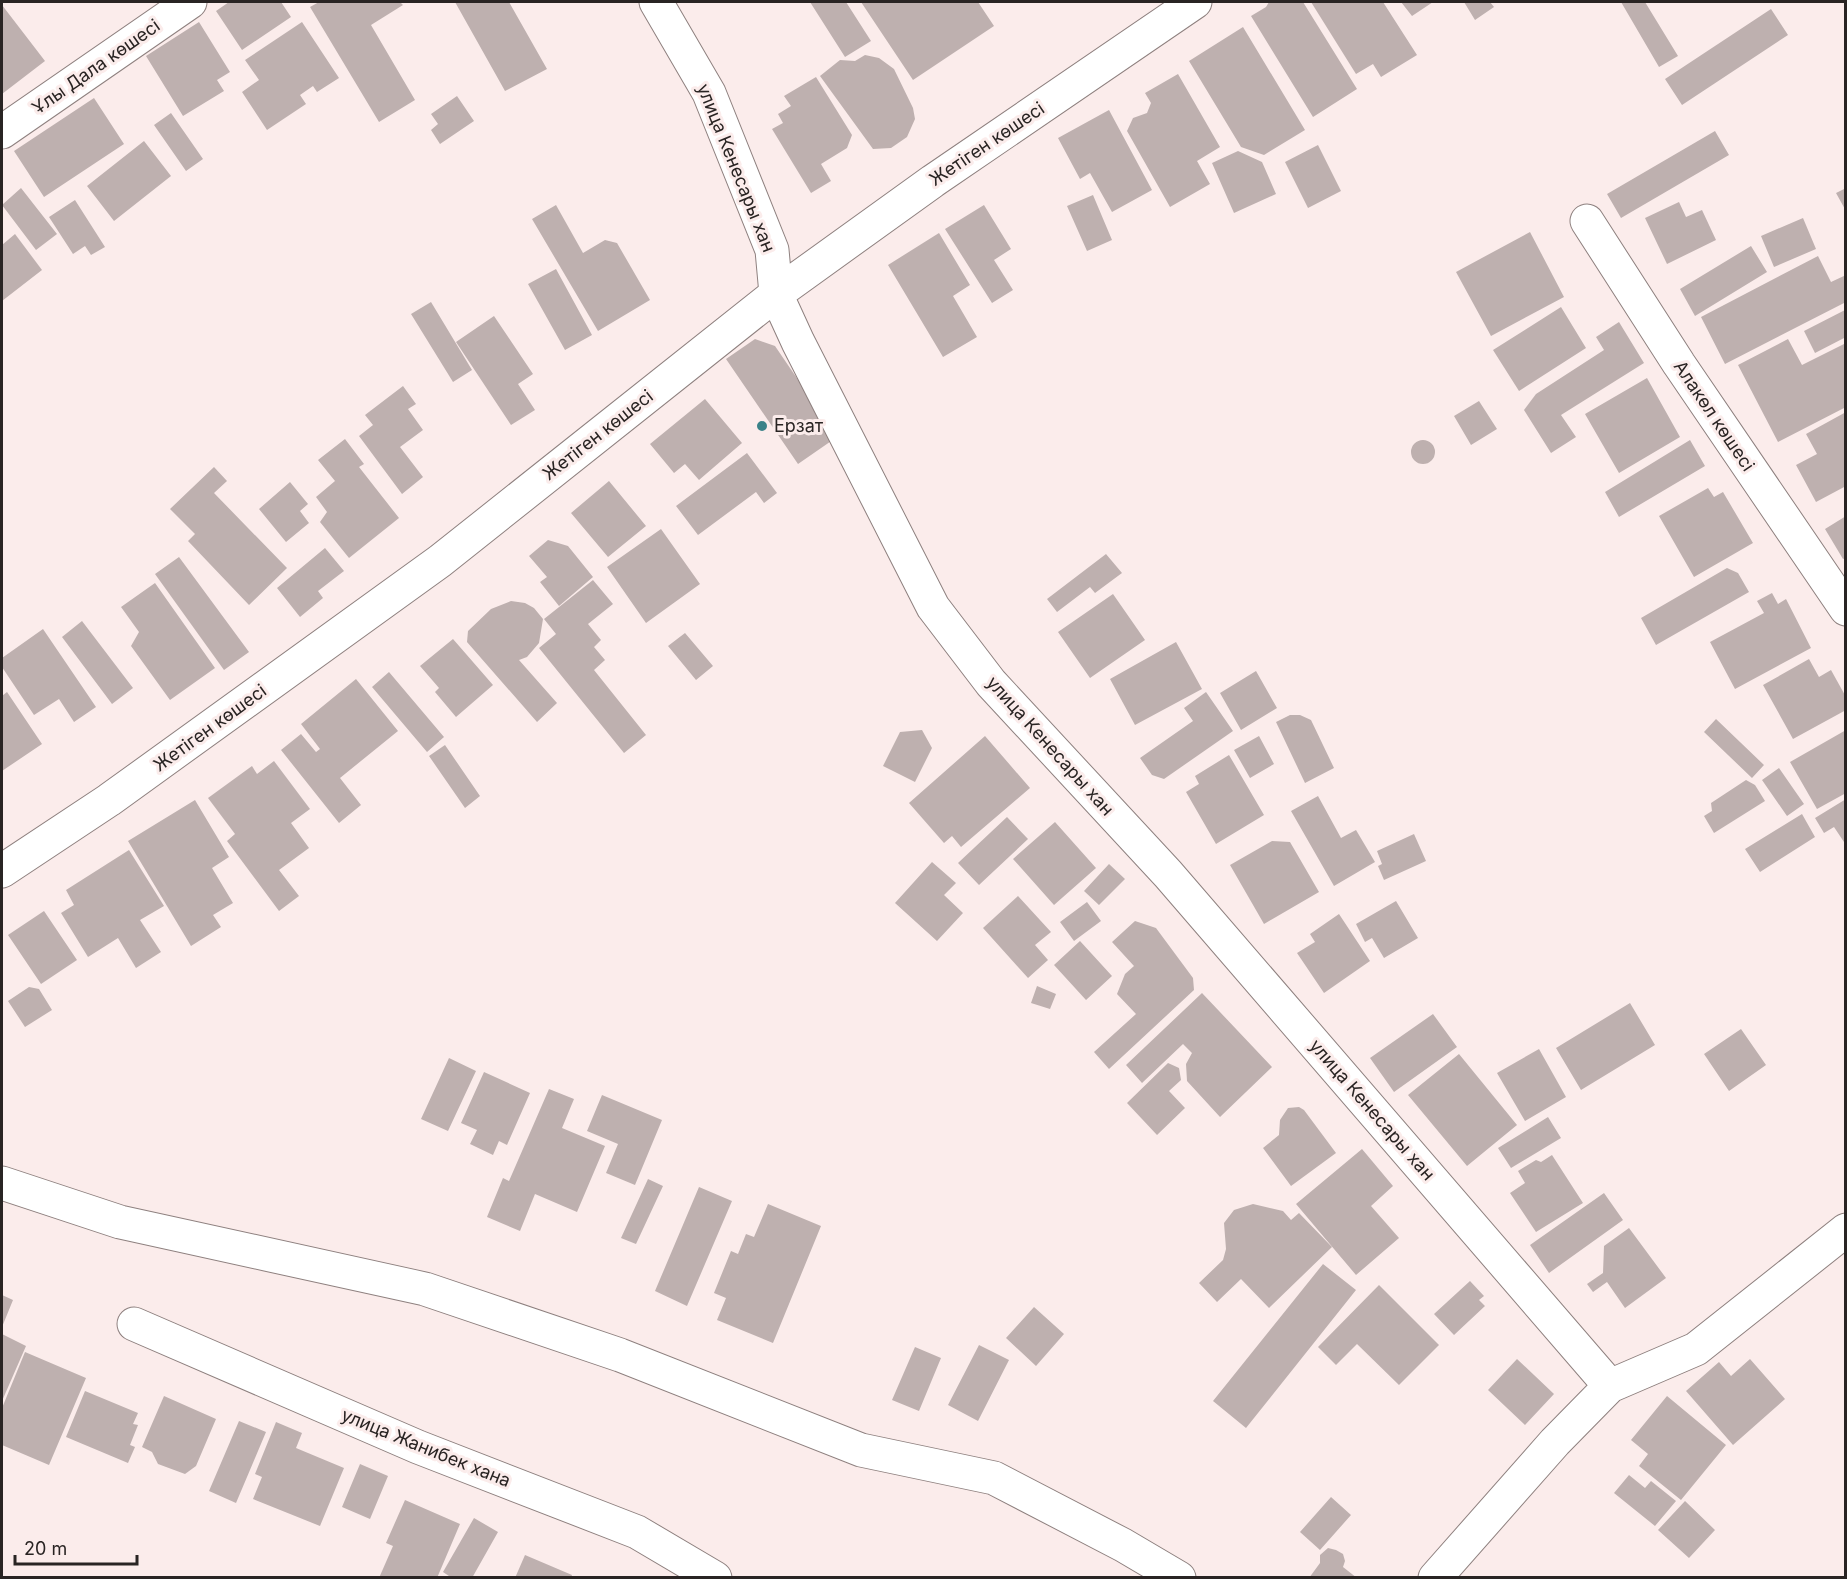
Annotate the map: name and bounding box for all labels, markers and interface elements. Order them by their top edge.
street label: Ұлы Дала көшесі [28,15,164,119]
street label: улица Кенесары хан [693,81,780,255]
street label: Жетіген көшесі [925,97,1048,190]
street label: Алакөл көшесі [1670,357,1759,475]
street label: Жетіген көшесі [538,385,657,484]
place label: Ерзат [774,415,824,436]
marker: Ерзат [755,419,769,433]
street label: улица Кенесары хан [982,672,1118,819]
street label: Жетіген көшесі [149,680,270,776]
street label: улица Кенесары хан [1305,1035,1439,1184]
street label: улица Жанибек хана [339,1404,514,1491]
scale bar [15,1528,136,1566]
text: 20 m [24,1538,67,1559]

